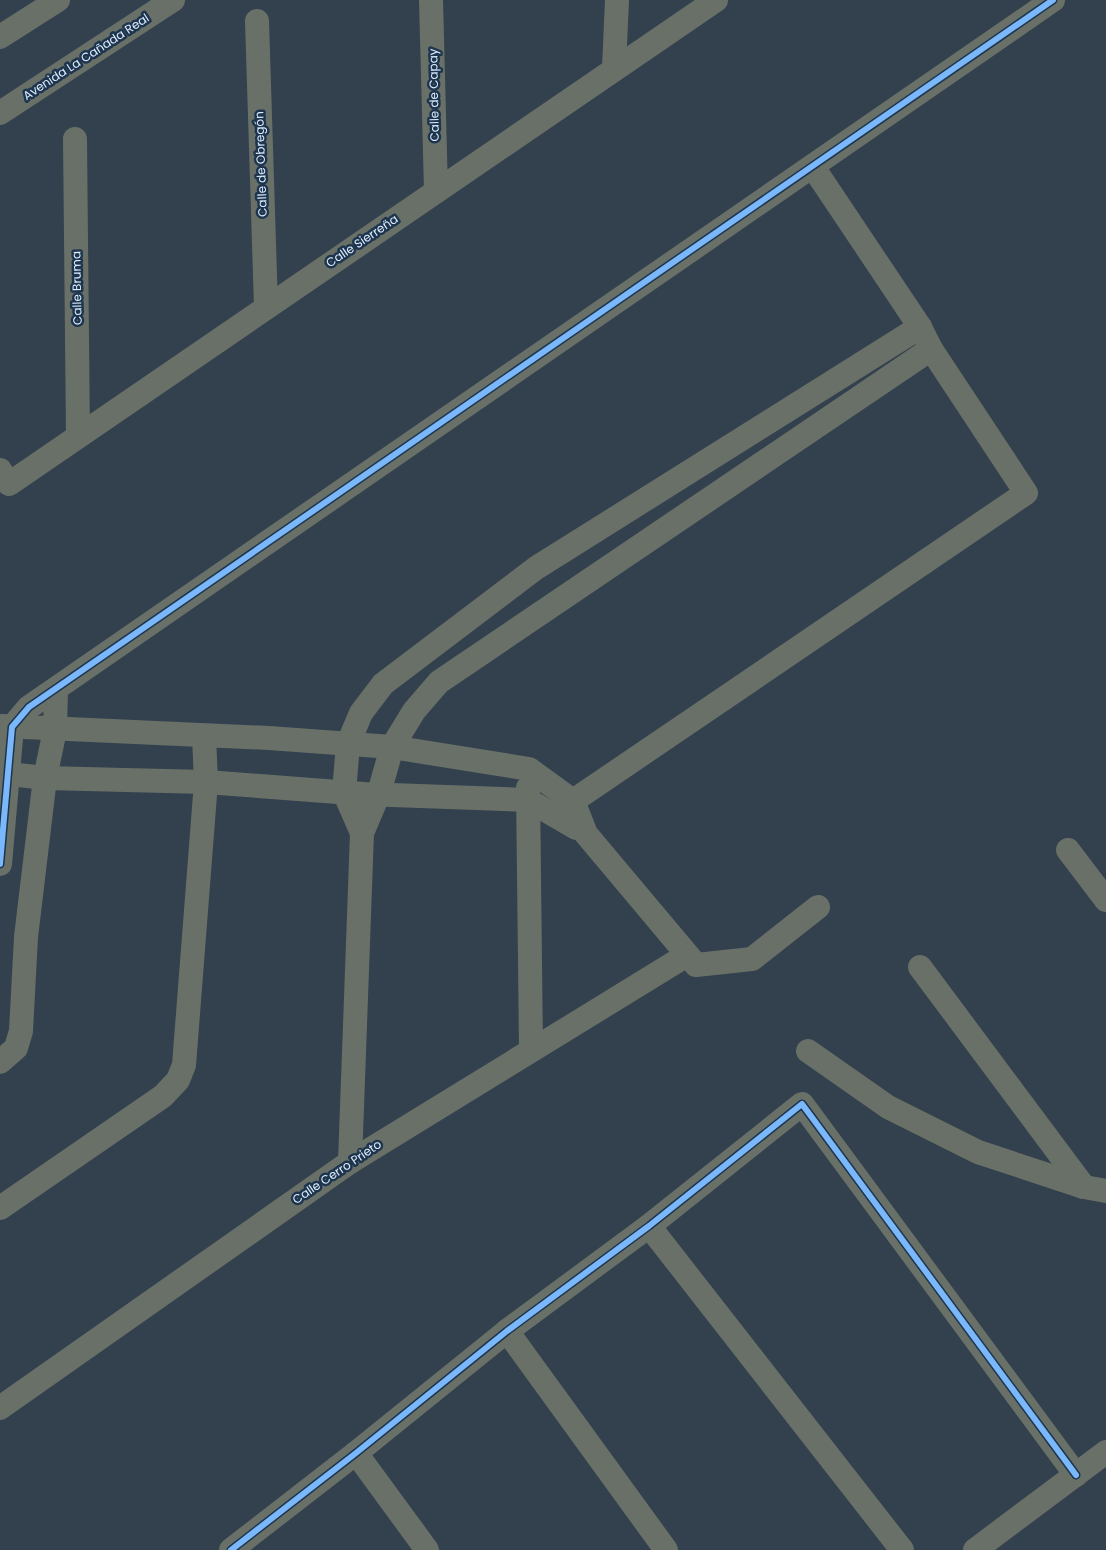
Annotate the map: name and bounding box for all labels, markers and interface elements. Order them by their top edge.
street label: Avenida La Cañada Real [19,9,152,104]
street label: Calle de Capay [424,48,443,142]
street label: Calle de Obregón [250,111,271,217]
street label: Calle Sierreña [322,210,401,271]
street label: Calle Bruma [67,251,86,325]
street label: Calle Cerro Prieto [289,1135,385,1208]

